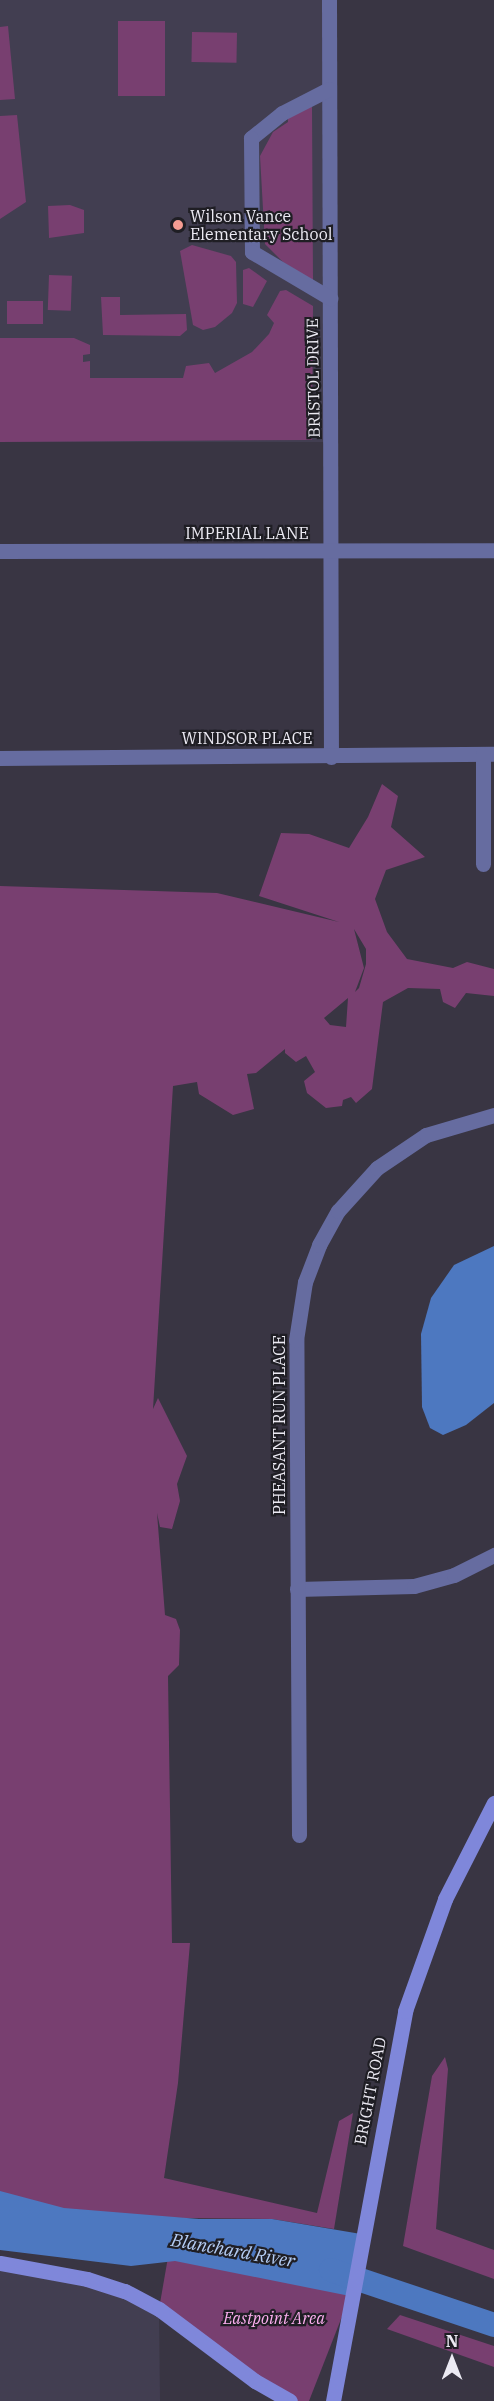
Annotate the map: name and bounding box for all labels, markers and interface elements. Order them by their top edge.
place label: Wilson Vance Elementary School [190,206,333,244]
marker: Wilson Vance Elementary School [171,218,185,232]
street label: BRISTOL DRIVE [302,318,324,438]
street label: IMPERIAL LANE [185,523,309,543]
street label: WINDSOR PLACE [182,728,312,748]
street label: PHEASANT RUN PLACE [269,1335,289,1515]
street label: BRIGHT ROAD [350,2036,390,2146]
water label: Blanchard River [169,2229,297,2273]
park label: Eastpoint Area [223,2308,325,2328]
north arrow [422,2329,482,2389]
text: N [446,2331,458,2351]

